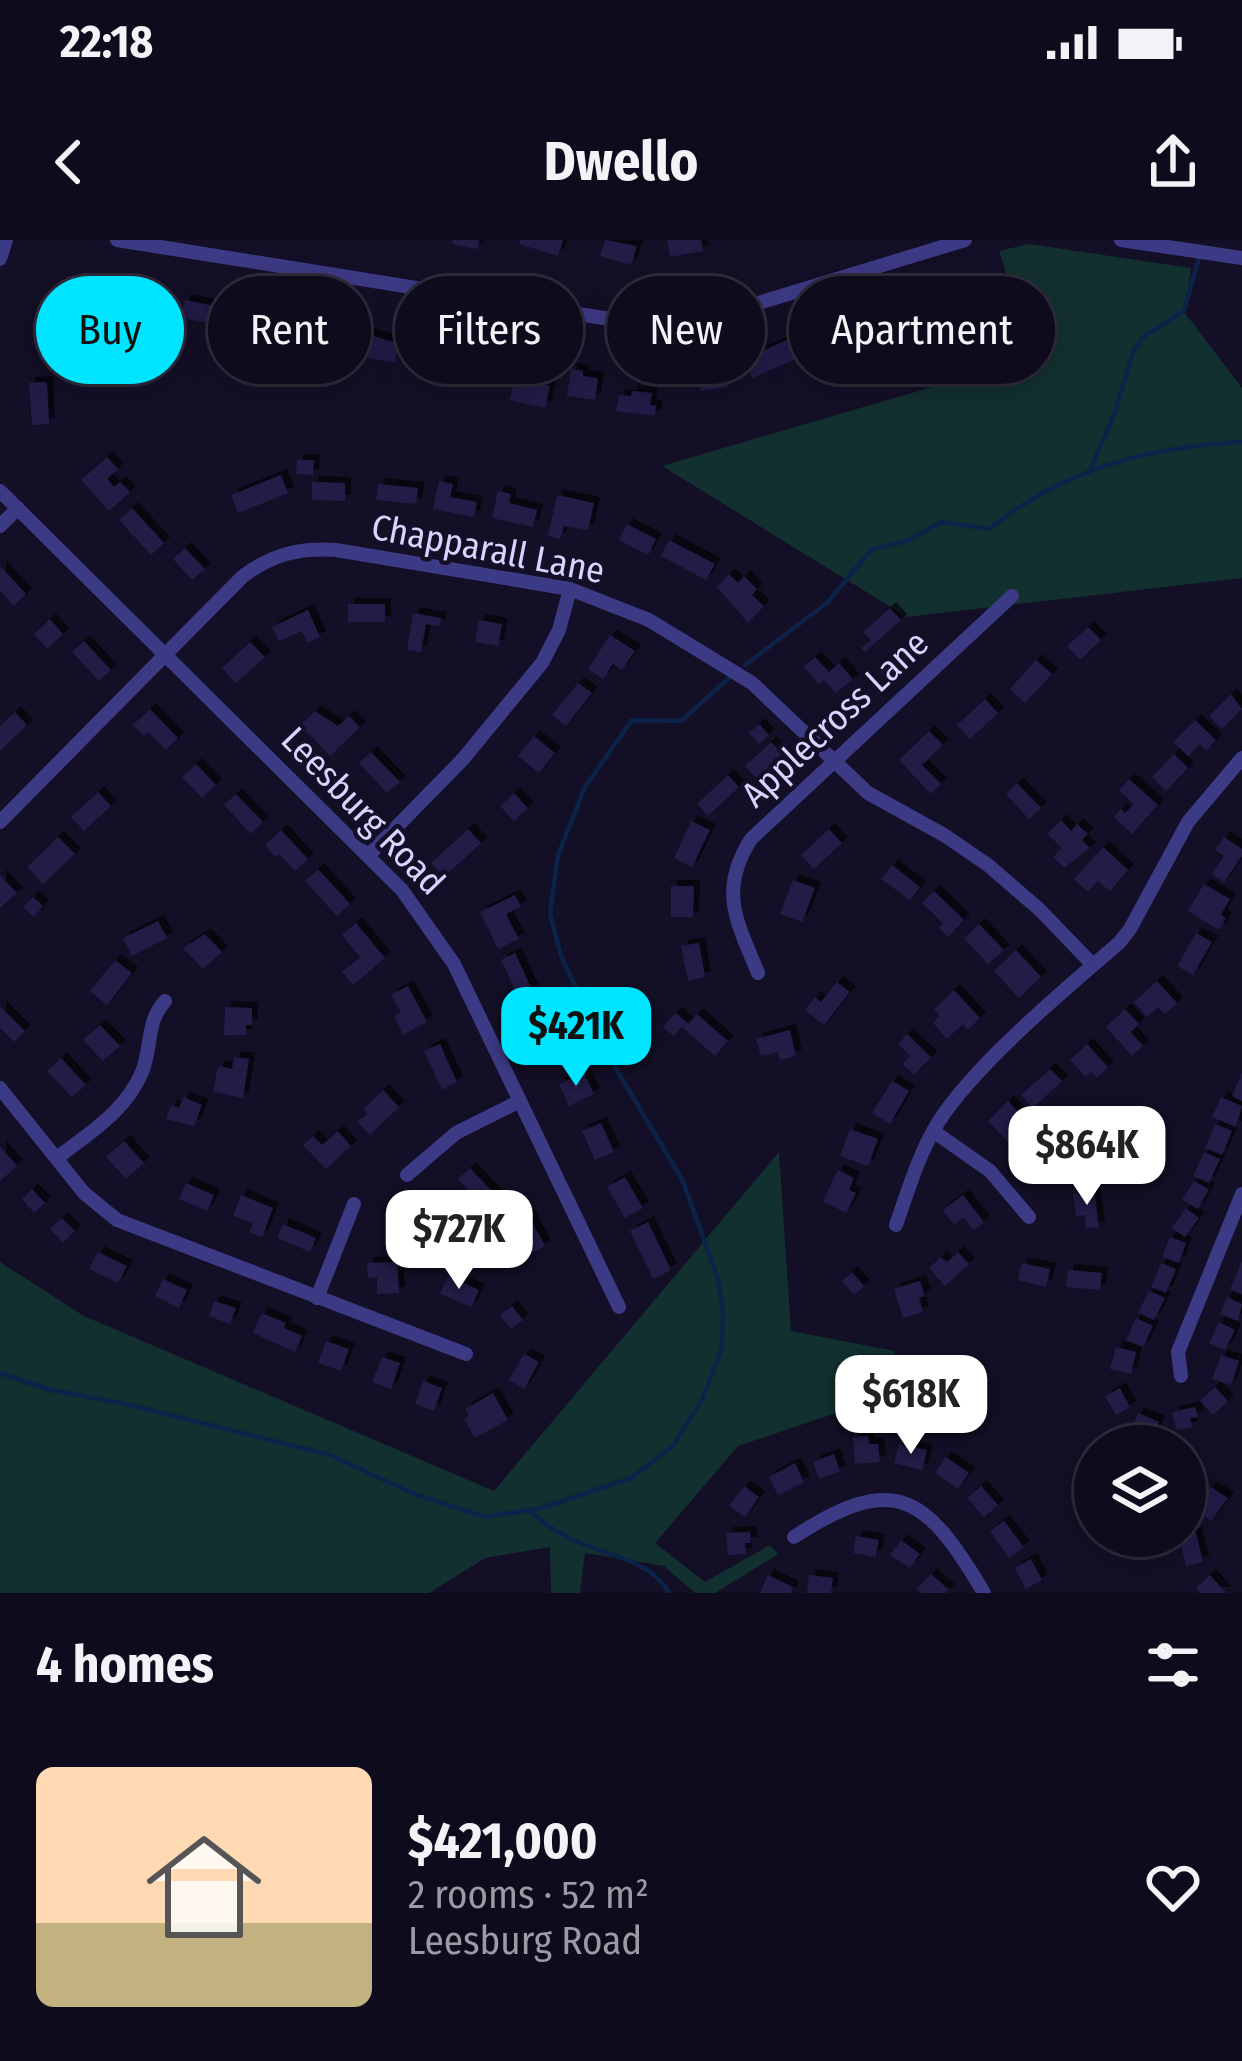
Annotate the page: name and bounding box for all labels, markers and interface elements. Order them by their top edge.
text: 22:18 [60,15,153,69]
icon: back [36,129,102,195]
icon: share [1140,129,1206,195]
text: Dwello [544,130,698,194]
chip: Buy [36,276,184,384]
chip: Rent [208,276,371,384]
chip: Filters [395,276,583,384]
chip: New [607,276,765,384]
chip: Apartment [789,276,1055,384]
street label: Chapparall Lane [368,505,608,593]
street label: Applecross Lane [733,621,937,817]
street label: Leesburg Road [272,718,454,904]
pin: $421K [492,987,660,1089]
text: $421K [528,1003,624,1049]
pin: $864K [1003,1106,1171,1208]
text: $864K [1035,1122,1139,1168]
pin: $727K [375,1190,543,1292]
text: $727K [413,1206,505,1252]
pin: $618K [827,1355,995,1457]
text: $618K [862,1371,960,1417]
map controls [1074,1425,1206,1557]
button: layers [1074,1425,1206,1557]
icon: filters [1140,1632,1206,1698]
text: 4 homes [36,1634,214,1696]
text: $421,000 [408,1810,598,1872]
icon: home [132,1815,276,1959]
icon: heart [1140,1854,1206,1920]
text: 2 rooms · 52 m² [408,1872,649,1918]
text: Leesburg Road [408,1918,642,1964]

